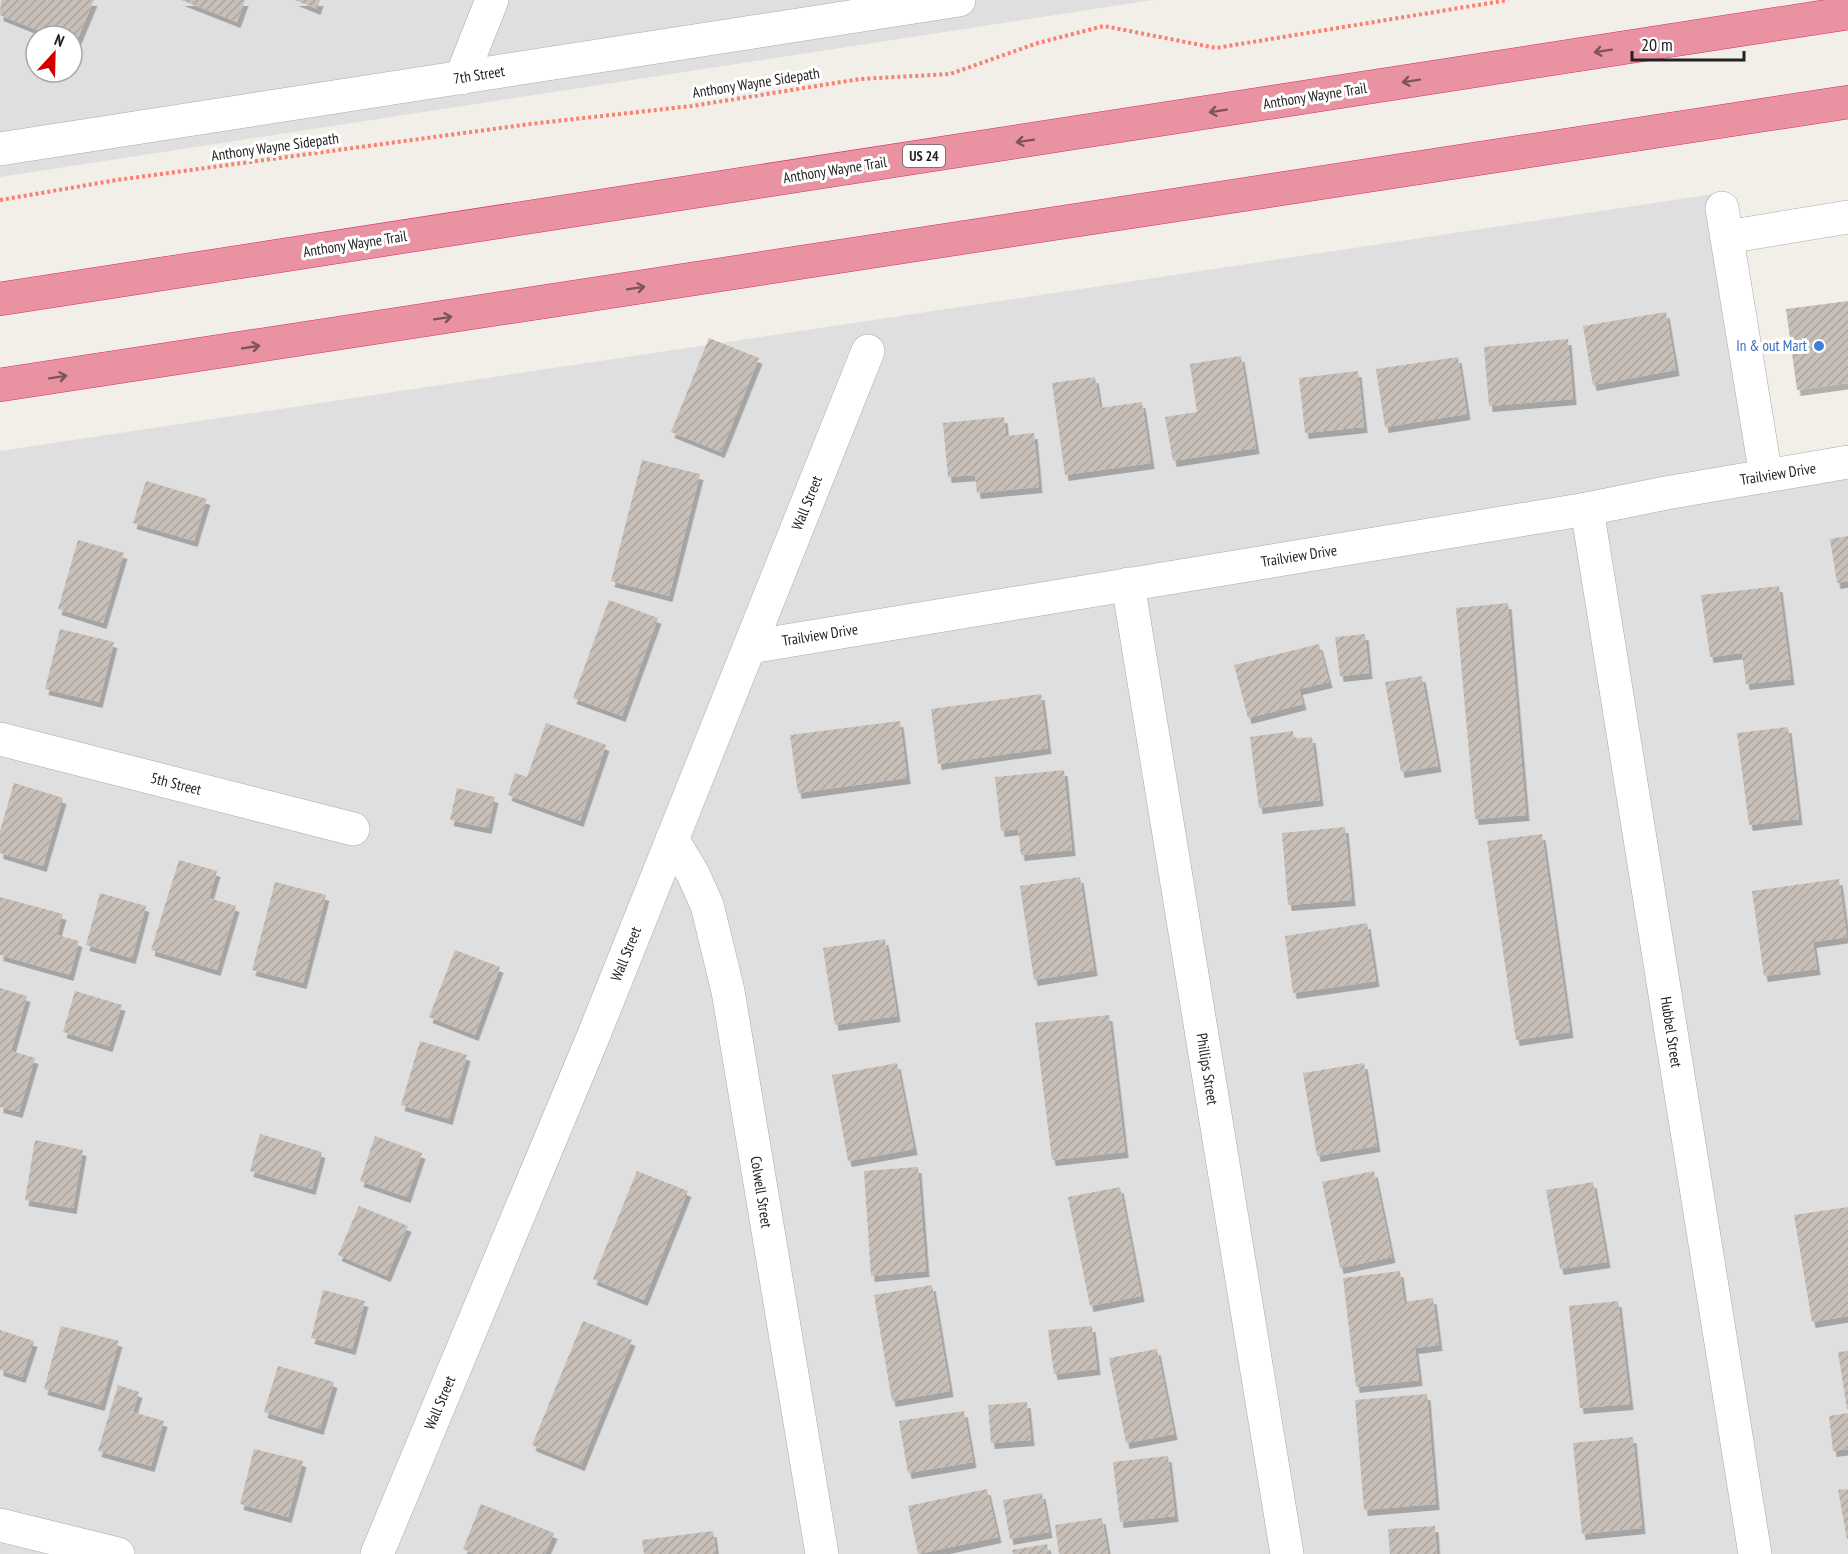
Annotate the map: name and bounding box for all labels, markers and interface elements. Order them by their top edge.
north arrow [24,24,84,84]
scale bar [1632,24,1744,62]
text: N [52,29,67,51]
text: 20 m [1641,33,1673,56]
one-way arrow [1594,46,1614,57]
street label: 7th Street [452,61,506,88]
street label: Anthony Wayne Sidepath [691,63,821,102]
one-way arrow [1401,76,1421,87]
street label: Anthony Wayne Trail [1262,78,1369,113]
one-way arrow [1209,105,1228,116]
street label: Anthony Wayne Sidepath [210,128,340,165]
one-way arrow [1016,135,1036,146]
road number: US 24 [903,145,945,167]
street label: Anthony Wayne Trail [782,152,889,187]
street label: Anthony Wayne Trail [302,226,409,261]
one-way arrow [626,282,645,293]
one-way arrow [433,312,453,323]
place label: In & out Mart [1736,336,1807,355]
marker: In & out Mart [1812,339,1826,353]
one-way arrow [240,342,260,353]
one-way arrow [47,371,67,382]
street label: Trailview Drive [1739,458,1817,489]
street label: Wall Street [787,473,826,533]
street label: Trailview Drive [1260,540,1338,571]
street label: Trailview Drive [781,619,859,650]
street label: 5th Street [149,768,204,799]
street label: Wall Street [606,924,645,984]
street label: Hubbel Street [1657,995,1686,1069]
street label: Phillips Street [1192,1032,1223,1106]
street label: Colwell Street [746,1155,777,1229]
street label: Wall Street [420,1373,459,1433]

